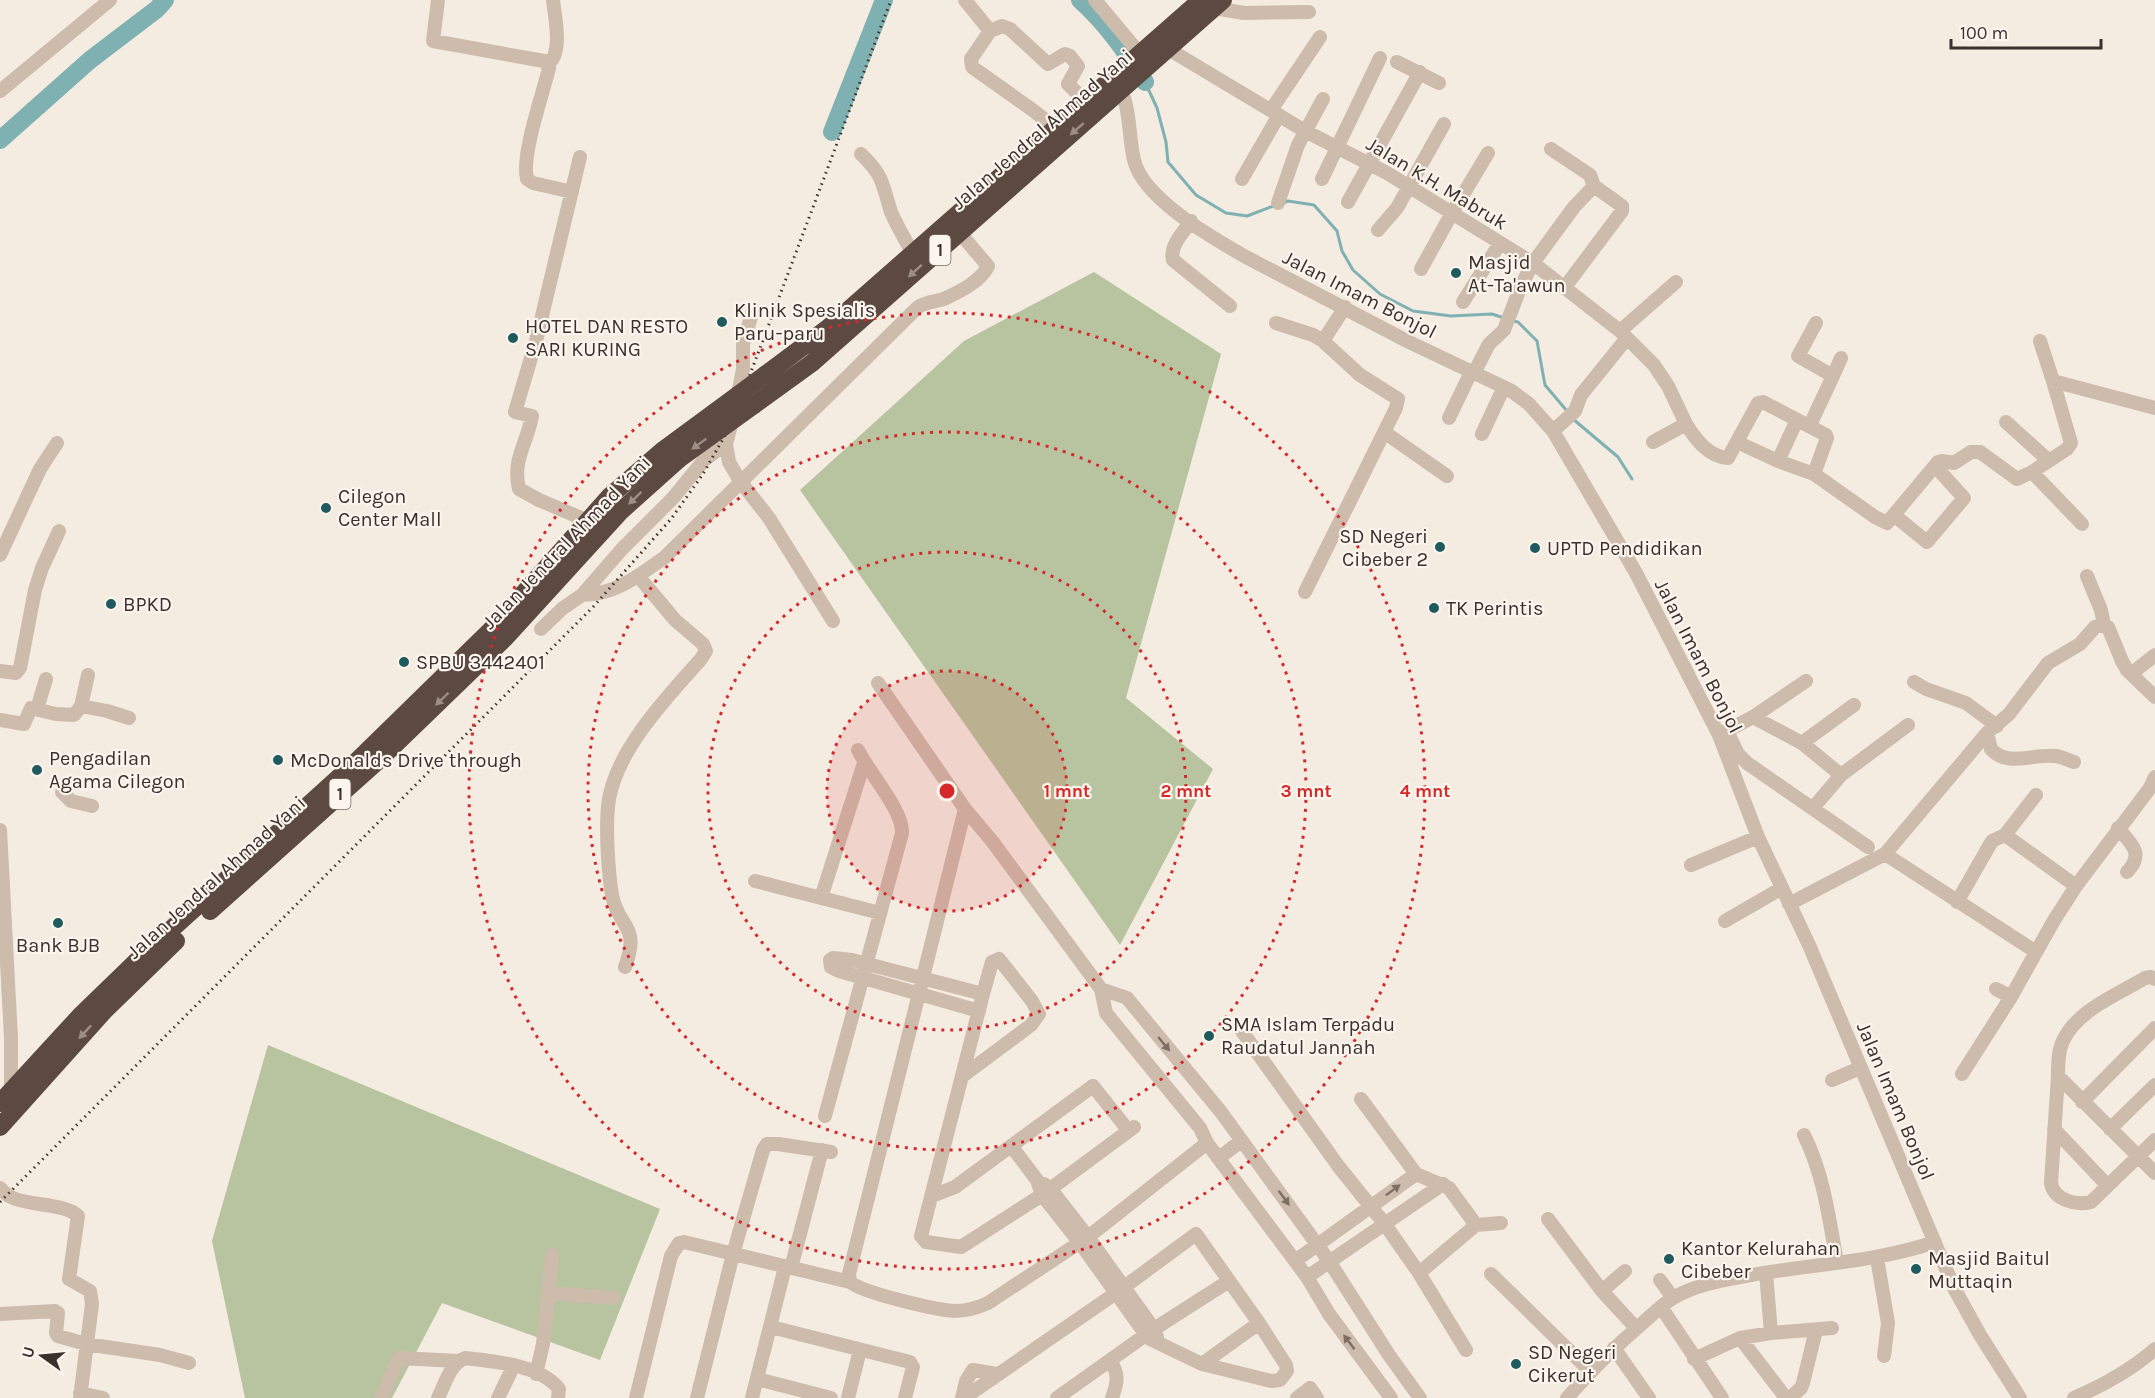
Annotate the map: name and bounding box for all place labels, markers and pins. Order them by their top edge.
place label: Masjid At-Ta'awun [1468,251,1566,297]
marker: Masjid At-Ta'awun [1449,266,1463,280]
place label: Klinik Spesialis Paru-paru [734,299,875,345]
place label: HOTEL DAN RESTO SARI KURING [525,315,688,361]
marker: Klinik Spesialis Paru-paru [715,315,729,329]
marker: HOTEL DAN RESTO SARI KURING [506,331,520,345]
place label: Cilegon Center Mall [338,485,442,531]
marker: Cilegon Center Mall [319,501,333,515]
place label: SD Negeri Cibeber 2 [1339,525,1428,571]
place label: UPTD Pendidikan [1547,537,1702,560]
marker: SD Negeri Cibeber 2 [1433,540,1447,554]
marker: UPTD Pendidikan [1528,541,1542,555]
place label: BPKD [123,593,172,616]
marker: BPKD [104,597,118,611]
place label: TK Perintis [1446,597,1544,620]
marker: TK Perintis [1427,601,1441,615]
place label: SPBU 3442401 [416,651,545,674]
marker: SPBU 3442401 [397,655,411,669]
place label: Pengadilan Agama Cilegon [49,747,186,793]
place label: McDonalds Drive through [290,749,522,772]
marker: McDonalds Drive through [271,753,285,767]
marker: Pengadilan Agama Cilegon [30,763,44,777]
centre of rings [937,781,957,801]
marker: Bank BJB [51,916,65,930]
place label: Bank BJB [16,934,100,957]
place label: SMA Islam Terpadu Raudatul Jannah [1221,1013,1395,1059]
marker: SMA Islam Terpadu Raudatul Jannah [1202,1029,1216,1043]
place label: Kantor Kelurahan Cibeber [1681,1237,1840,1283]
place label: Masjid Baitul Muttaqin [1928,1247,2050,1293]
marker: Kantor Kelurahan Cibeber [1662,1252,1676,1266]
marker: Masjid Baitul Muttaqin [1909,1262,1923,1276]
place label: SD Negeri Cikerut [1528,1341,1617,1387]
marker: SD Negeri Cikerut [1509,1357,1523,1371]

